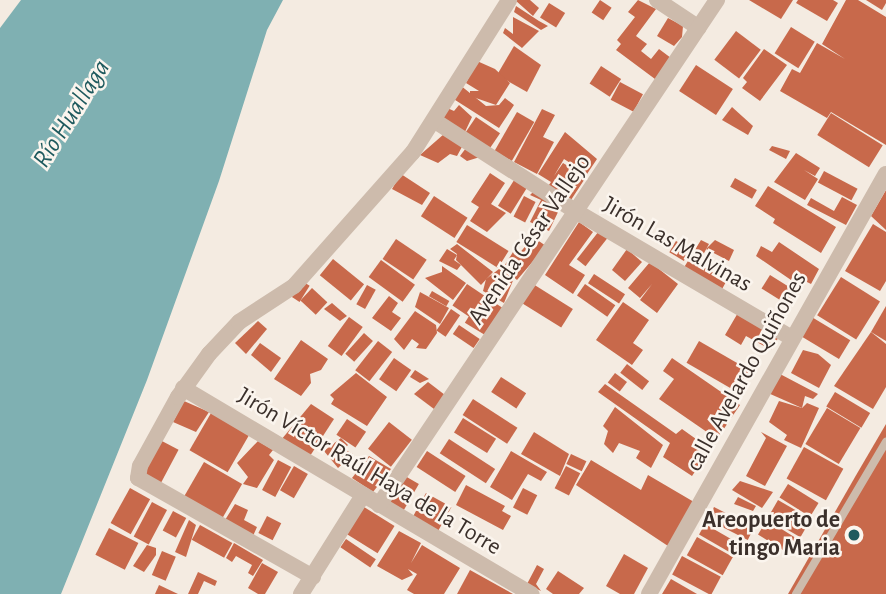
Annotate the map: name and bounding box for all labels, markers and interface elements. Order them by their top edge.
water label: Río Huallaga [27,54,117,174]
street label: Avenida César Vallejo [462,150,598,330]
street label: Jirón Las Malvinas [598,191,756,299]
street label: calle Avelardo Quiñones [680,267,814,477]
street label: Jirón Víctor Raúl Haya de la Torre [232,382,506,562]
place label: Areopuerto de tingo Maria [702,507,840,563]
marker: Areopuerto de tingo Maria [846,527,862,543]

